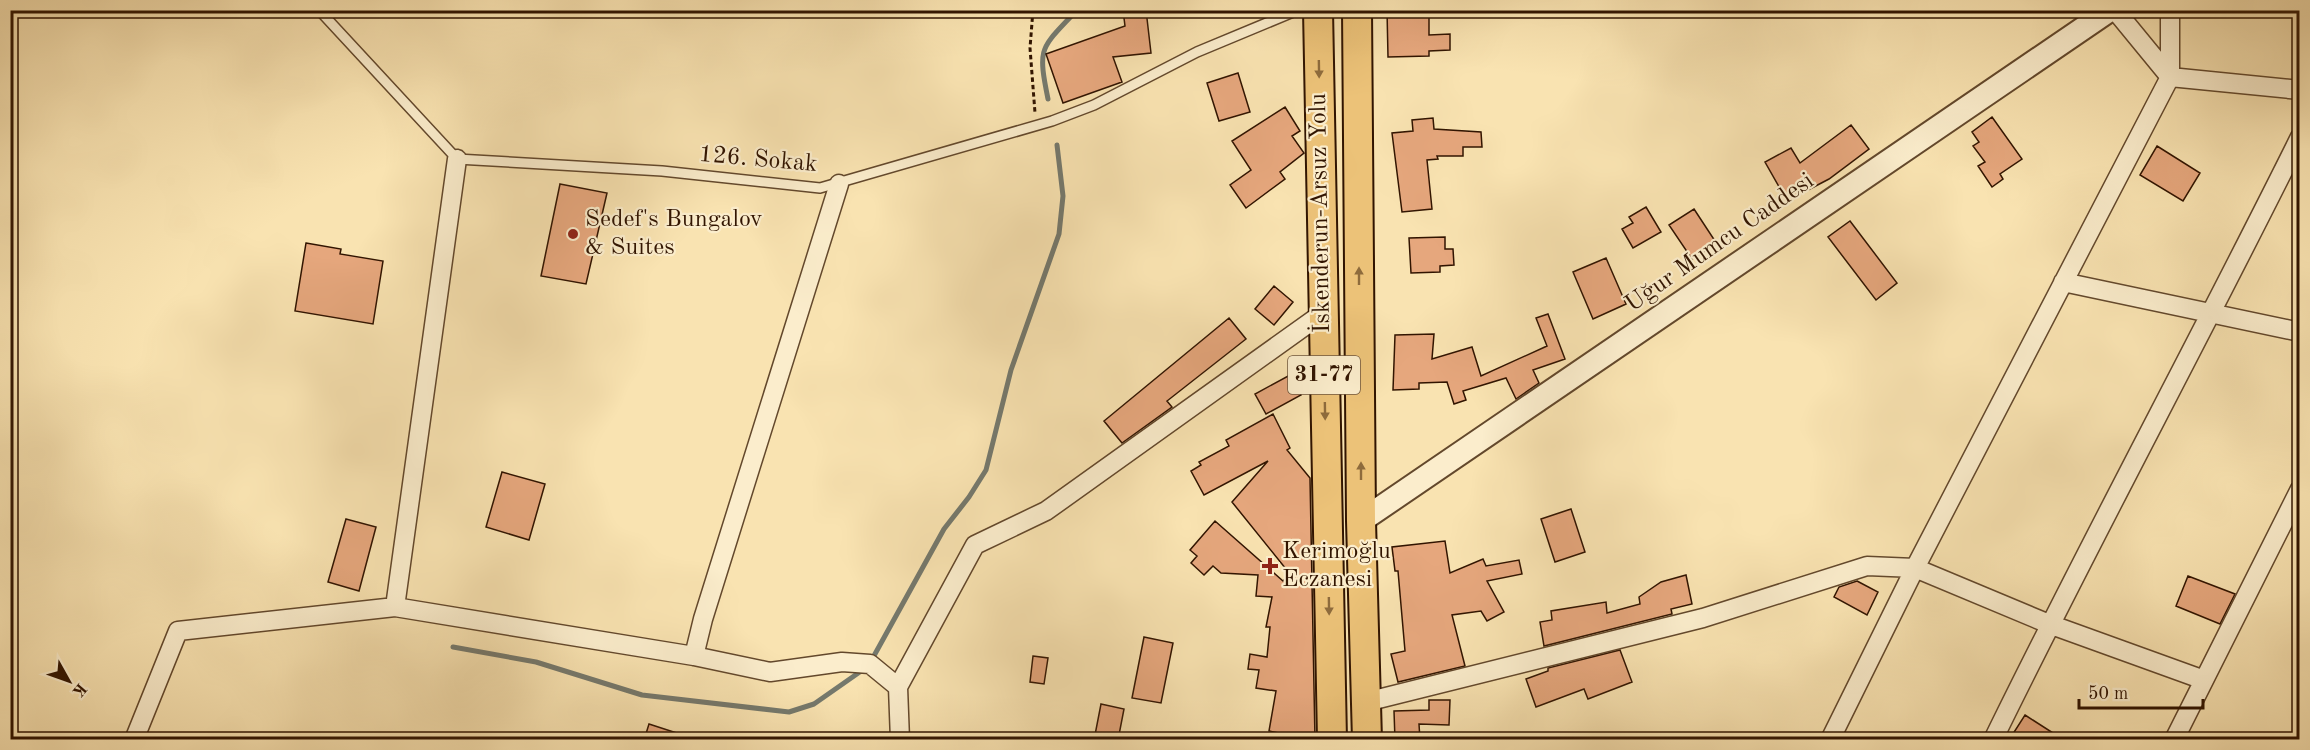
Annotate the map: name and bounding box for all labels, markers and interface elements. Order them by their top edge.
one-way arrow [1314,59,1324,78]
street label: İskenderun-Arsuz Yolu [1304,93,1335,333]
street label: 126. Sokak [698,143,818,177]
street label: Uğur Mumcu Caddesi [1621,169,1819,317]
place label: Sedef's Bungalov & Suites [585,208,763,260]
marker: Sedef's Bungalov & Suites [566,227,580,241]
one-way arrow [1354,267,1364,286]
road number: 31-77 [1288,356,1360,394]
one-way arrow [1320,401,1330,420]
one-way arrow [1356,462,1365,481]
place label: Kerimoğlu Eczanesi [1282,540,1391,592]
marker: Kerimoğlu Eczanesi [1263,559,1277,573]
one-way arrow [1324,596,1334,615]
north arrow [39,651,99,711]
scale bar [2079,672,2204,710]
text: K [69,679,89,699]
text: 50 m [2088,685,2128,703]

